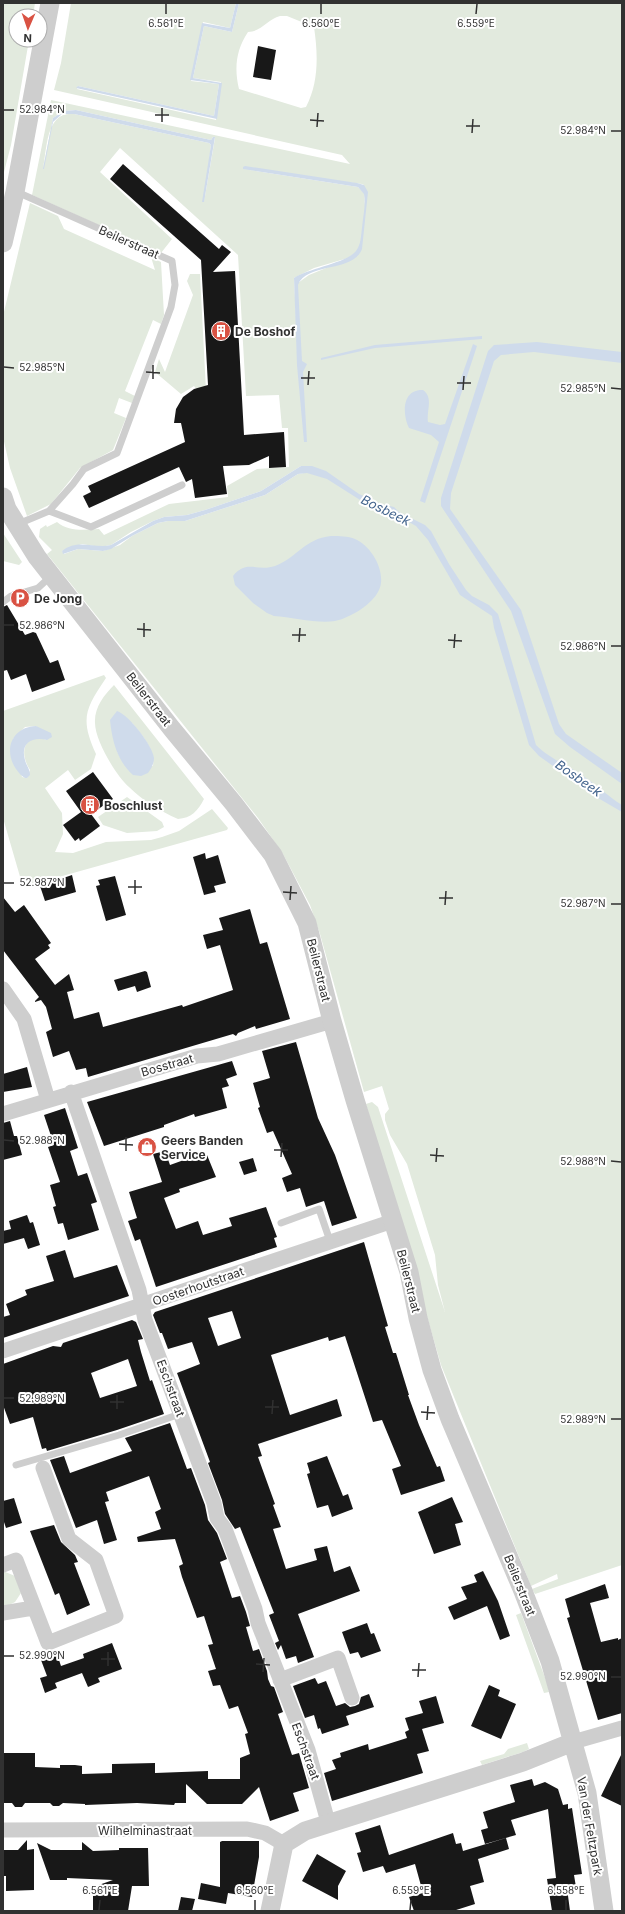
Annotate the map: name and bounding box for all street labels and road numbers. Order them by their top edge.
street label: Beilerstraat [97,222,162,262]
street label: Beilerstraat [123,669,175,729]
street label: Beilerstraat [304,937,334,1003]
street label: Bosstraat [139,1050,195,1080]
street label: Beilerstraat [394,1248,424,1314]
street label: Oosterhoutstraat [150,1263,246,1309]
street label: Eschstraat [154,1357,188,1419]
street label: Beilerstraat [501,1552,539,1618]
street label: Eschstraat [289,1720,323,1782]
street label: Van der Feltzpark [574,1776,606,1877]
street label: Wilhelminastraat [98,1823,192,1838]

